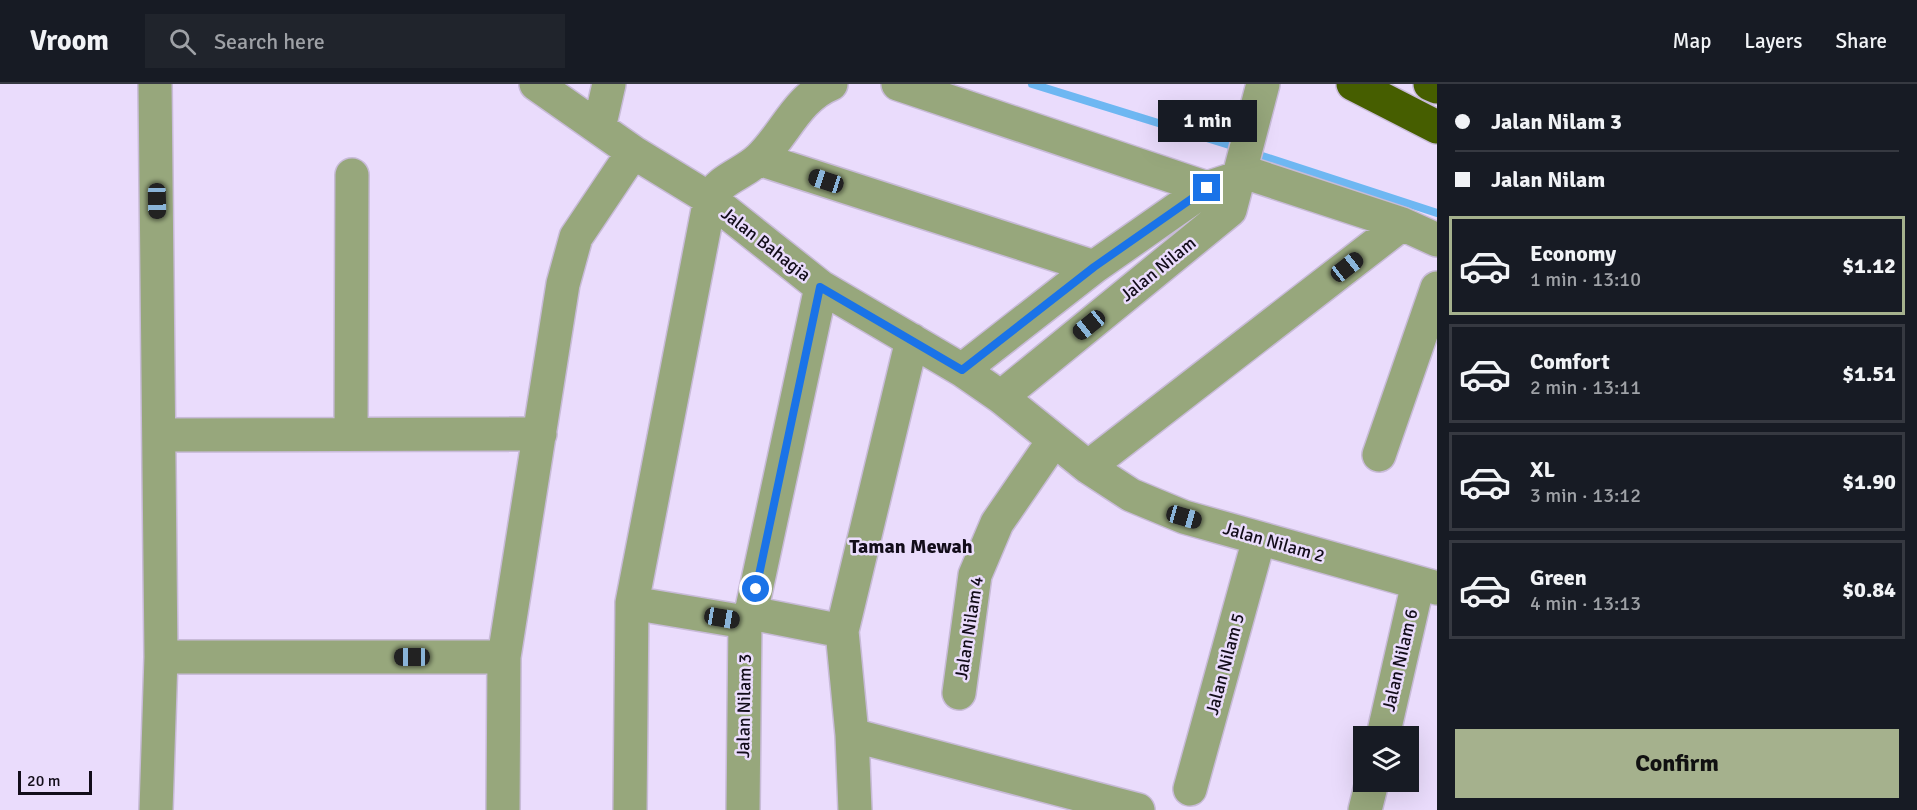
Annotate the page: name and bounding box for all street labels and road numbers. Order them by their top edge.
street label: Jalan Bahagia [717,202,815,286]
street label: Jalan Nilam [1116,232,1200,306]
street label: Jalan Nilam 2 [1221,517,1327,567]
street label: Jalan Nilam 4 [950,574,988,681]
street label: Jalan Nilam 6 [1378,607,1422,713]
street label: Jalan Nilam 5 [1201,611,1249,717]
street label: Jalan Nilam 3 [732,654,756,758]

